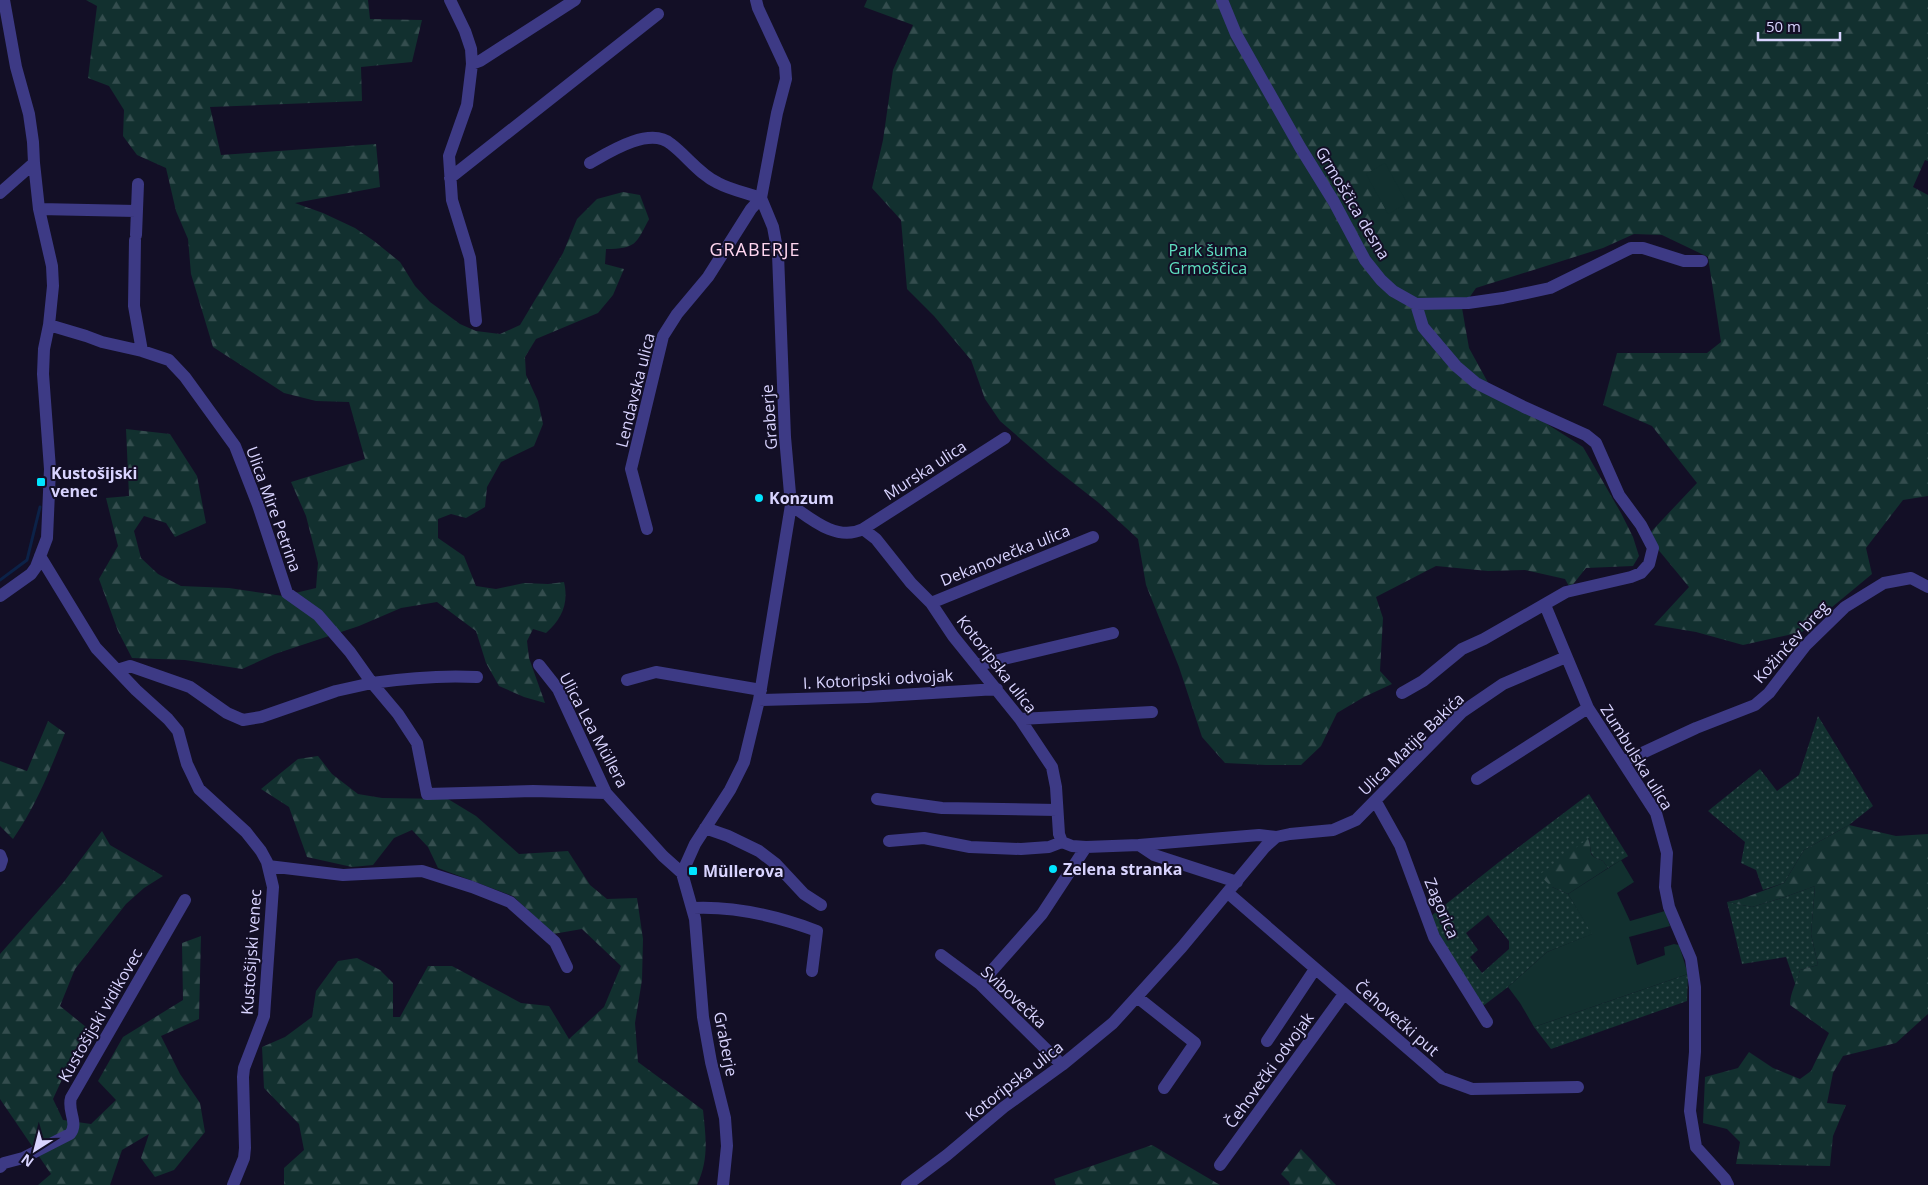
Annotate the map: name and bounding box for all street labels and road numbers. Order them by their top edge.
street label: Grmoščica desna [1311,143,1395,263]
street label: Lendavska ulica [610,330,660,450]
street label: Graberje [756,384,782,450]
street label: Murska ulica [879,435,971,505]
street label: Ulica Mire Petrina [241,443,307,575]
street label: Dekanovečka ulica [937,519,1073,591]
street label: Kožinčev breg [1748,596,1834,688]
street label: Kotoripska ulica [952,610,1042,718]
street label: I. Kotoripski odvojak [802,664,954,694]
street label: Ulica Lea Müllera [554,669,634,791]
street label: Ulica Matije Bakića [1353,688,1469,800]
street label: Zumbulska ulica [1596,700,1678,814]
street label: Zagorica [1419,874,1465,942]
street label: Kustošijski venec [236,888,266,1016]
street label: Kustošijski vidikovec [53,944,147,1086]
street label: Svibovečka [976,961,1052,1033]
street label: Čehovečki put [1350,975,1444,1061]
street label: Čehovečki odvojak [1220,1007,1319,1132]
street label: Graberje [709,1010,743,1078]
street label: Kotoripska ulica [960,1036,1068,1126]

